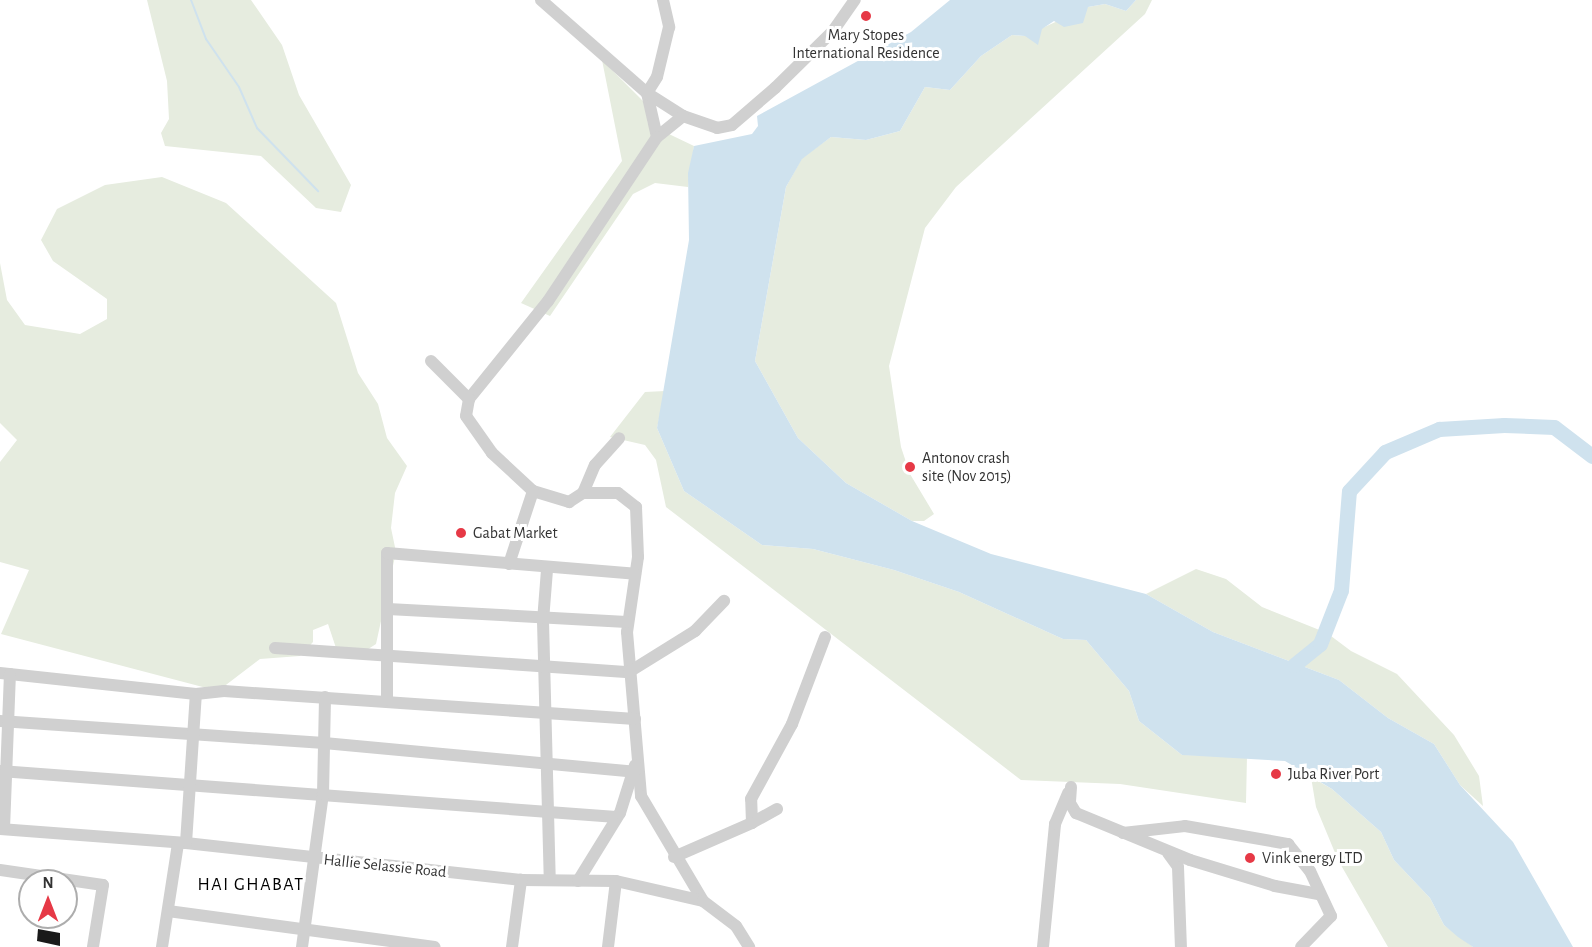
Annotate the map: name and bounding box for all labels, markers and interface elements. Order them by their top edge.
marker: Mary Stopes International Residence [859,9,873,23]
place label: Mary Stopes International Residence [792,25,940,63]
place label: Antonov crash site (Nov 2015) [922,448,1012,486]
marker: Antonov crash site (Nov 2015) [903,460,917,474]
place label: Gabat Market [473,523,558,543]
marker: Gabat Market [454,526,468,540]
place label: Juba River Port [1288,764,1379,784]
marker: Juba River Port [1269,767,1283,781]
place label: Vink energy LTD [1262,848,1363,868]
street label: Hallie Selassie Road [323,850,447,882]
marker: Vink energy LTD [1243,851,1257,865]
north arrow [18,869,78,929]
district label: HAI GHABAT [198,874,304,896]
text: N [42,875,54,891]

